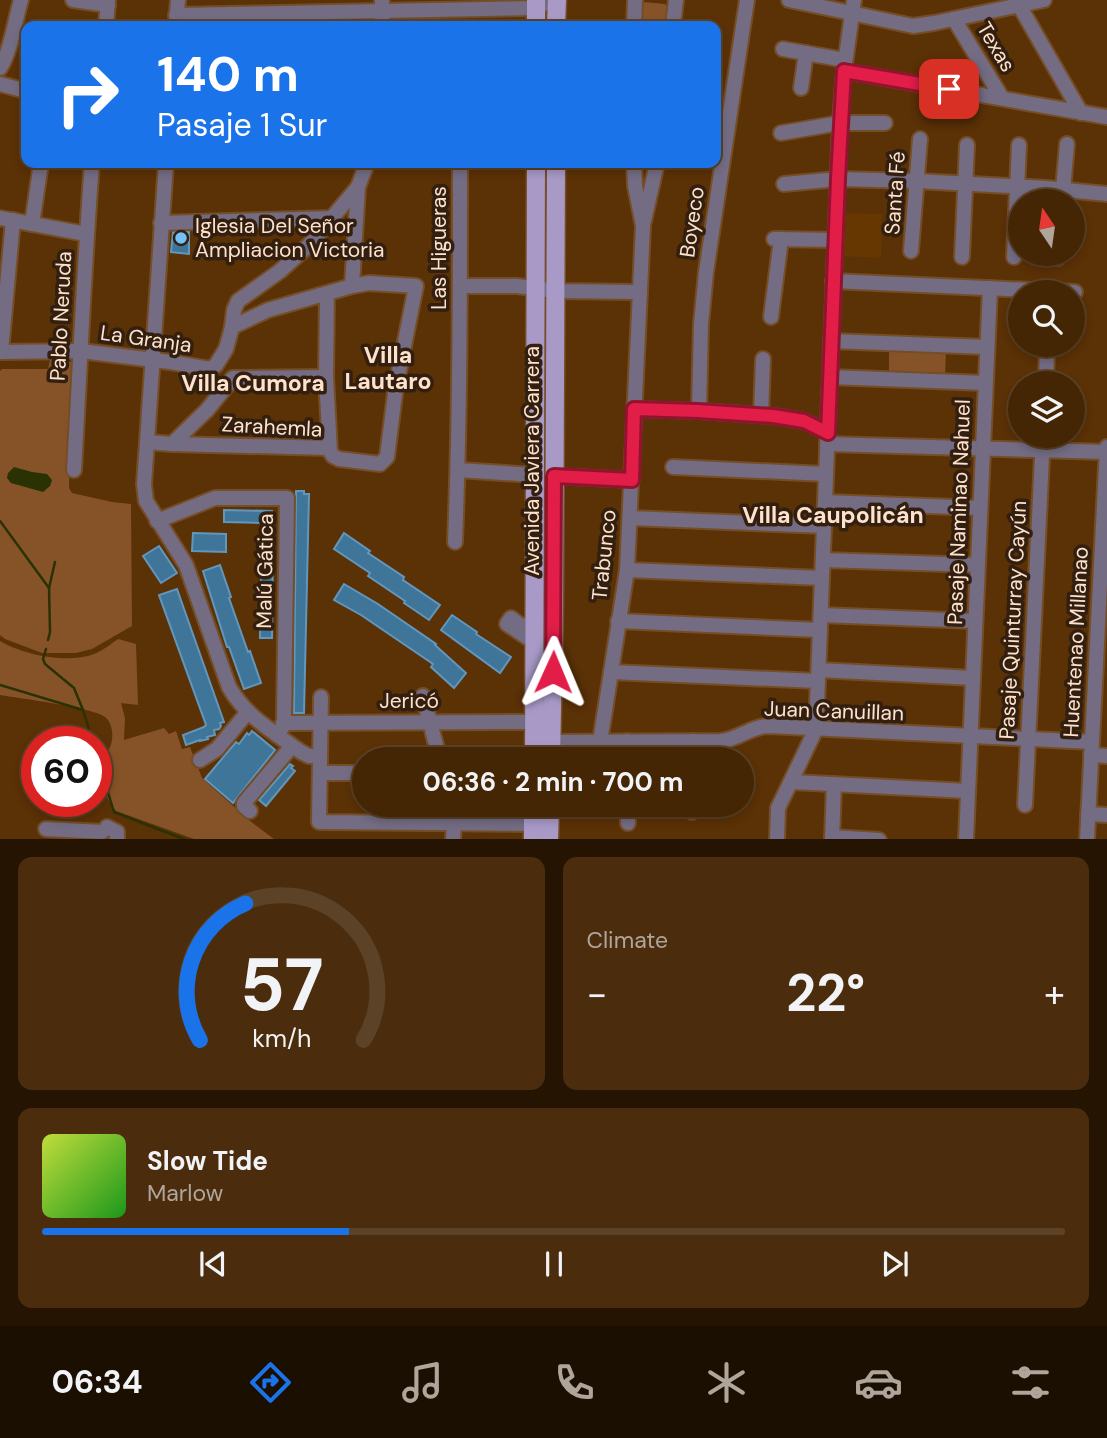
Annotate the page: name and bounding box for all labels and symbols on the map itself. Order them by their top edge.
street label: Texas [970,17,1022,77]
pin [919,59,979,119]
street label: Santa Fé [878,150,912,236]
street label: Boyeco [673,185,711,259]
street label: Las Higueras [425,186,453,310]
north arrow [1008,189,1085,266]
place label: Iglesia Del Señor Ampliacion Victoria [195,212,385,264]
marker: Iglesia Del Señor Ampliacion Victoria [173,230,189,246]
street label: Pablo Neruda [44,250,78,382]
street label: La Granja [99,319,193,359]
district label: Villa Lautaro [344,340,432,396]
street label: Avenida Javiera Carrera [518,346,546,576]
district label: Villa Cumora [181,368,325,398]
street label: Pasaje Naminao Nahuel [941,399,977,625]
street label: Zarahemla [221,410,323,444]
district label: Villa Caupolicán [742,500,924,530]
street label: Pasaje Quinturray Cayún [993,500,1033,740]
street label: Trabunco [585,508,623,602]
street label: Malú Gática [250,513,280,629]
street label: Huentenao Millanao [1057,546,1095,738]
position arrow [516,635,590,709]
street label: Jericó [379,687,439,715]
street label: Juan Canuillan [764,695,904,727]
speed limit sign: 60 [21,726,112,817]

